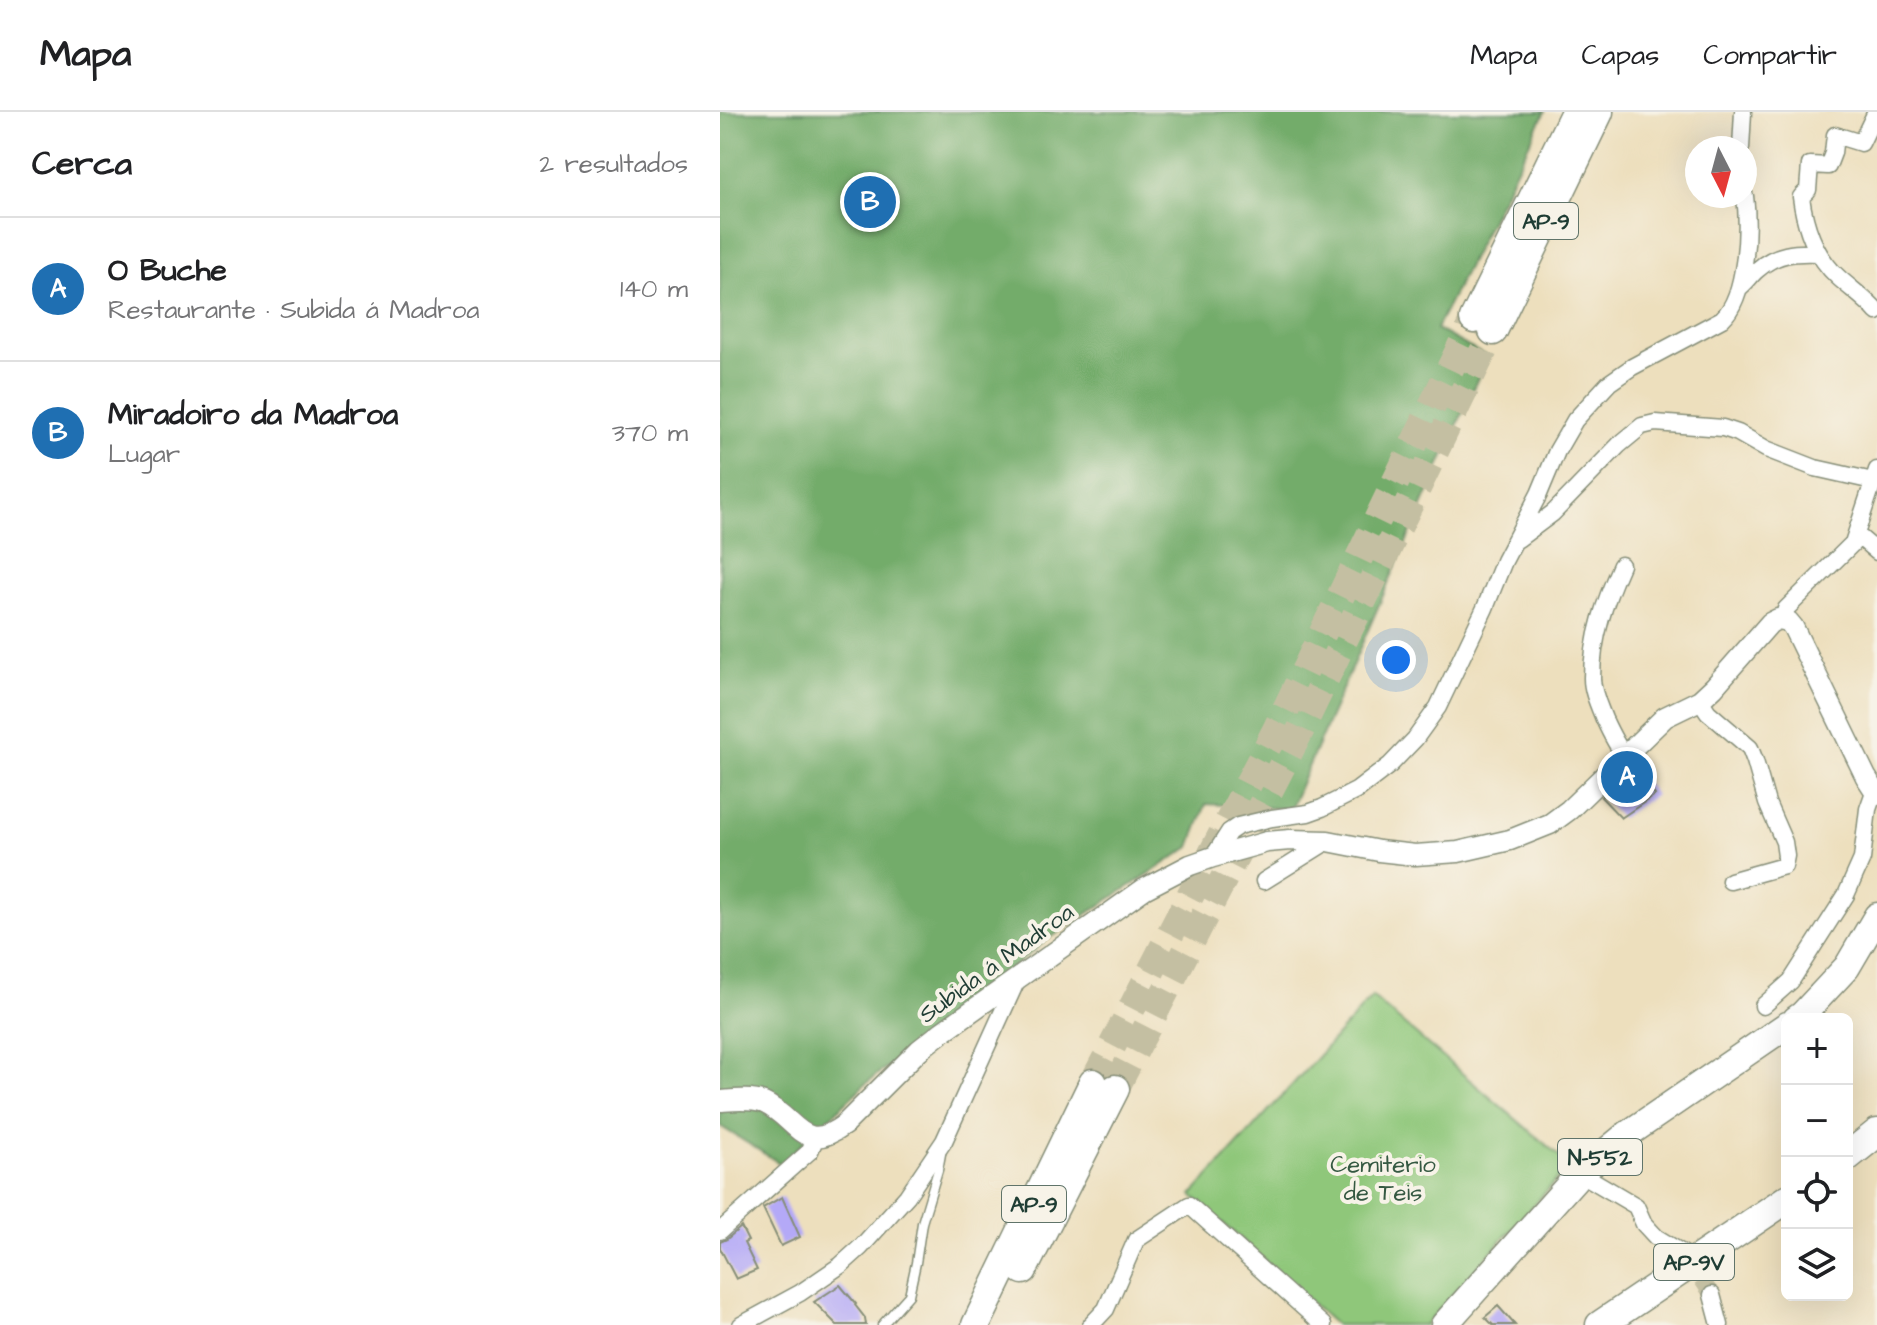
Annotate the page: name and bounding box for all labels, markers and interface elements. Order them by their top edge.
text: Mapa [40,29,131,81]
text: Mapa [1470,36,1537,75]
text: Capas [1581,36,1659,75]
text: Compartir [1703,36,1837,75]
north arrow [1685,136,1757,208]
text: Cerca [32,140,132,188]
text: 2 resultados [539,146,688,182]
pin: B [844,172,896,232]
road number: AP-9 [1514,203,1578,239]
text: O Buche [108,250,227,292]
text: A [50,271,66,307]
text: 140 m [620,271,688,307]
text: Restaurante · Subida á Madroa [108,292,480,328]
text: Miradoiro da Madroa [108,394,398,436]
text: B [49,415,67,451]
text: 370 m [612,415,688,451]
text: Lugar [108,436,180,472]
your location [1376,640,1416,680]
pin: A [1601,747,1653,807]
street label: Subida á Madroa [912,896,1081,1032]
map controls [1781,1013,1853,1301]
button: + [1781,1013,1853,1085]
button: − [1781,1085,1853,1157]
road number: N-552 [1558,1139,1642,1175]
park label: Cemiterio de Teis [1330,1148,1436,1210]
button: locate [1781,1157,1853,1229]
road number: AP-9 [1002,1186,1066,1222]
button: layers [1781,1229,1853,1301]
road number: AP-9V [1654,1244,1734,1280]

